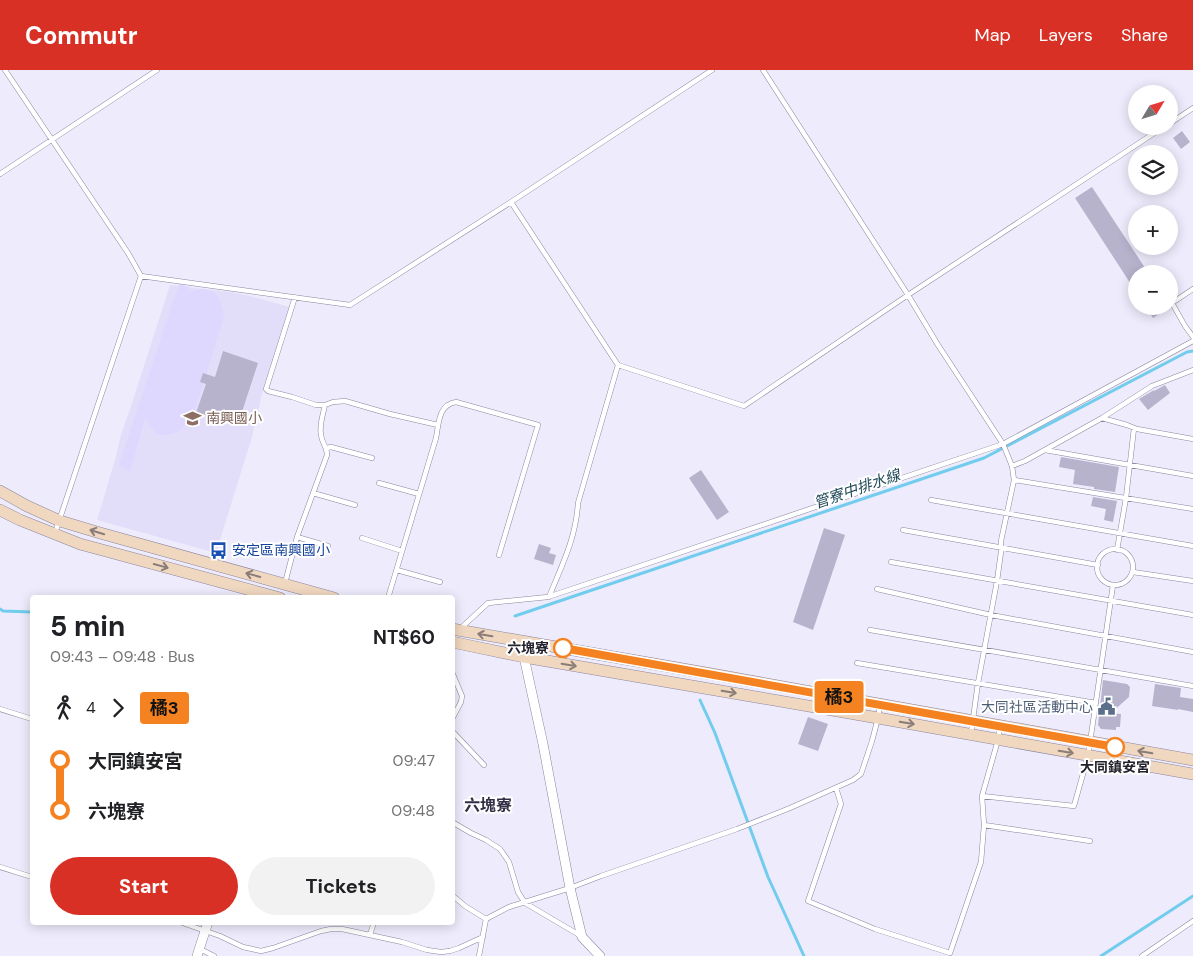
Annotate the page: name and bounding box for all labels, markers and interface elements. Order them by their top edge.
text: Commutr [25,20,138,51]
text: Map [975,23,1011,47]
text: Layers [1039,23,1093,47]
text: Share [1121,23,1168,47]
north arrow [1128,85,1178,135]
map controls [1128,85,1178,315]
button: layers [1128,145,1178,195]
button: + [1128,205,1178,255]
button: − [1128,265,1178,315]
school or university icon: 南興國小 [182,408,202,428]
place label: 南興國小 [206,409,262,427]
water label: 管寮中排水線 [811,464,905,513]
one-way arrow [89,527,105,537]
bus stop icon: 安定區南興國小 [208,540,228,560]
place label: 安定區南興國小 [232,541,330,559]
one-way arrow [153,562,169,571]
one-way arrow [246,570,262,580]
text: 5 min [50,608,125,645]
text: NT$60 [373,625,435,650]
one-way arrow [478,630,494,640]
marker: 六塊寮 [553,638,573,658]
place label: 六塊寮 [507,639,549,657]
text: 09:43 – 09:48 · Bus [50,646,195,667]
one-way arrow [561,660,577,670]
line badge: 橘3 [816,681,862,713]
text: 橘3 [825,685,853,709]
one-way arrow [721,688,737,698]
icon: walk [50,694,78,722]
icon: forward [104,694,132,722]
text: 橘3 [150,696,179,720]
text: 4 [86,697,96,718]
public building icon: 大同社區活動中心 [1097,697,1117,717]
place label: 大同社區活動中心 [981,698,1093,716]
one-way arrow [898,719,914,729]
marker: 大同鎮安宮 [1105,737,1125,757]
one-way arrow [1137,746,1153,756]
one-way arrow [1058,748,1074,758]
text: 大同鎮安宮 [88,749,183,774]
text: 09:47 [393,750,435,771]
place label: 大同鎮安宮 [1080,758,1150,776]
district label: 六塊寮 [464,795,512,816]
text: 六塊寮 [88,799,145,824]
text: 09:48 [391,800,435,821]
button: Start [50,857,238,915]
button: Tickets [248,857,435,915]

